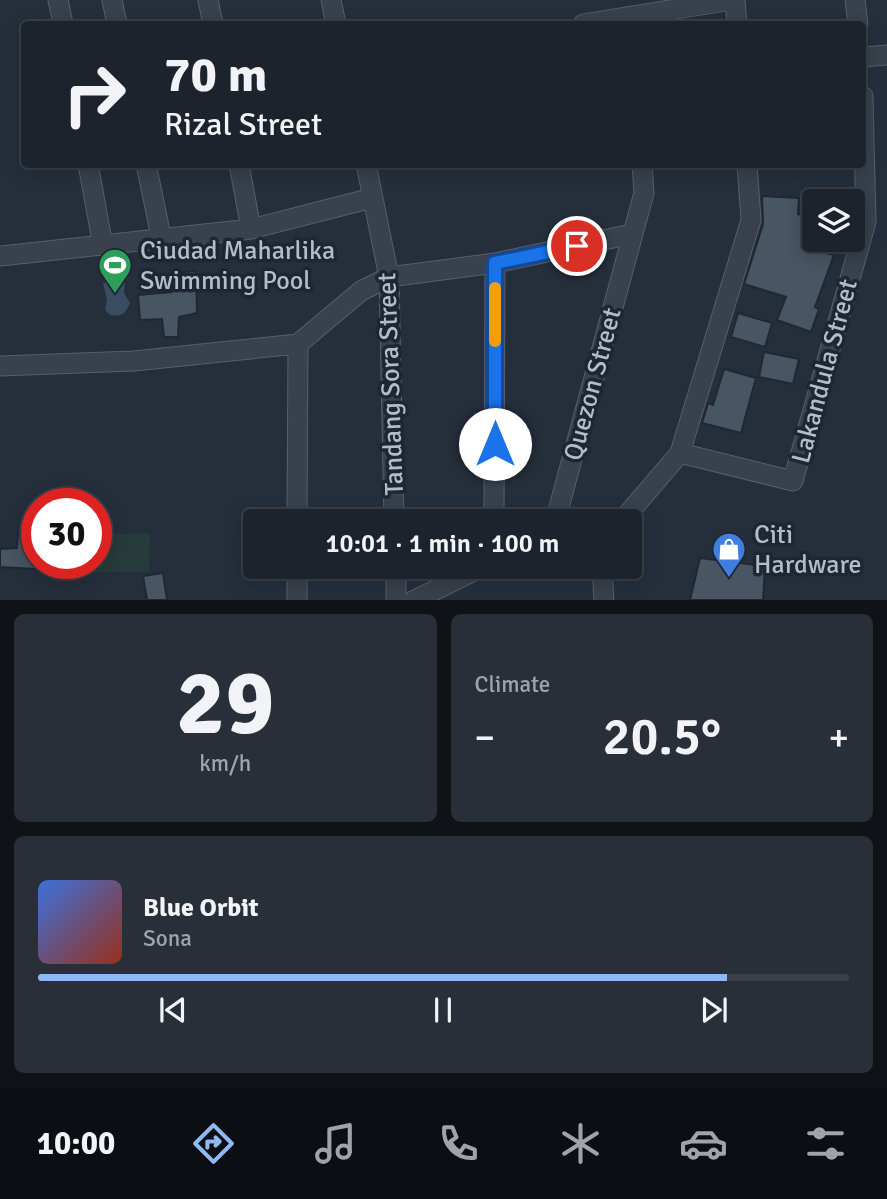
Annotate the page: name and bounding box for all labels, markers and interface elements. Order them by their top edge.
text: 70 m [164,45,267,105]
icon: right [49,49,140,140]
text: Rizal Street [164,105,322,144]
map controls [802,189,865,252]
button: layers [802,189,865,252]
pin [547,216,607,276]
icon: arrive [558,227,596,265]
place label: Ciudad Maharlika Swimming Pool [140,235,335,297]
sports icon: Ciudad Maharlika Swimming Pool [96,246,134,295]
street label: Tandang Sora Street [371,272,411,496]
street label: Lakandula Street [785,276,865,467]
street label: Quezon Street [557,305,629,464]
position arrow [458,407,532,481]
speed limit sign: 30 [21,488,112,579]
place label: Citi Hardware [754,519,862,581]
text: 10:01 · 1 min · 100 m [326,528,559,560]
shop icon: Citi Hardware [710,530,748,579]
text: 29 [176,647,274,760]
text: Climate [475,670,550,699]
text: 20.5° [602,705,721,769]
text: − [475,714,495,761]
text: + [828,714,849,761]
text: km/h [199,749,251,778]
text: Blue Orbit [143,892,259,924]
text: Sona [143,924,192,953]
icon: previous [154,991,192,1029]
icon: pause [424,991,462,1029]
icon: next [695,991,733,1029]
icon: directions [189,1119,238,1168]
icon: music [311,1119,360,1168]
icon: phone [434,1119,483,1168]
icon: climate [556,1119,605,1168]
icon: car [679,1119,728,1168]
icon: filters [801,1119,850,1168]
text: 10:00 [37,1124,115,1163]

